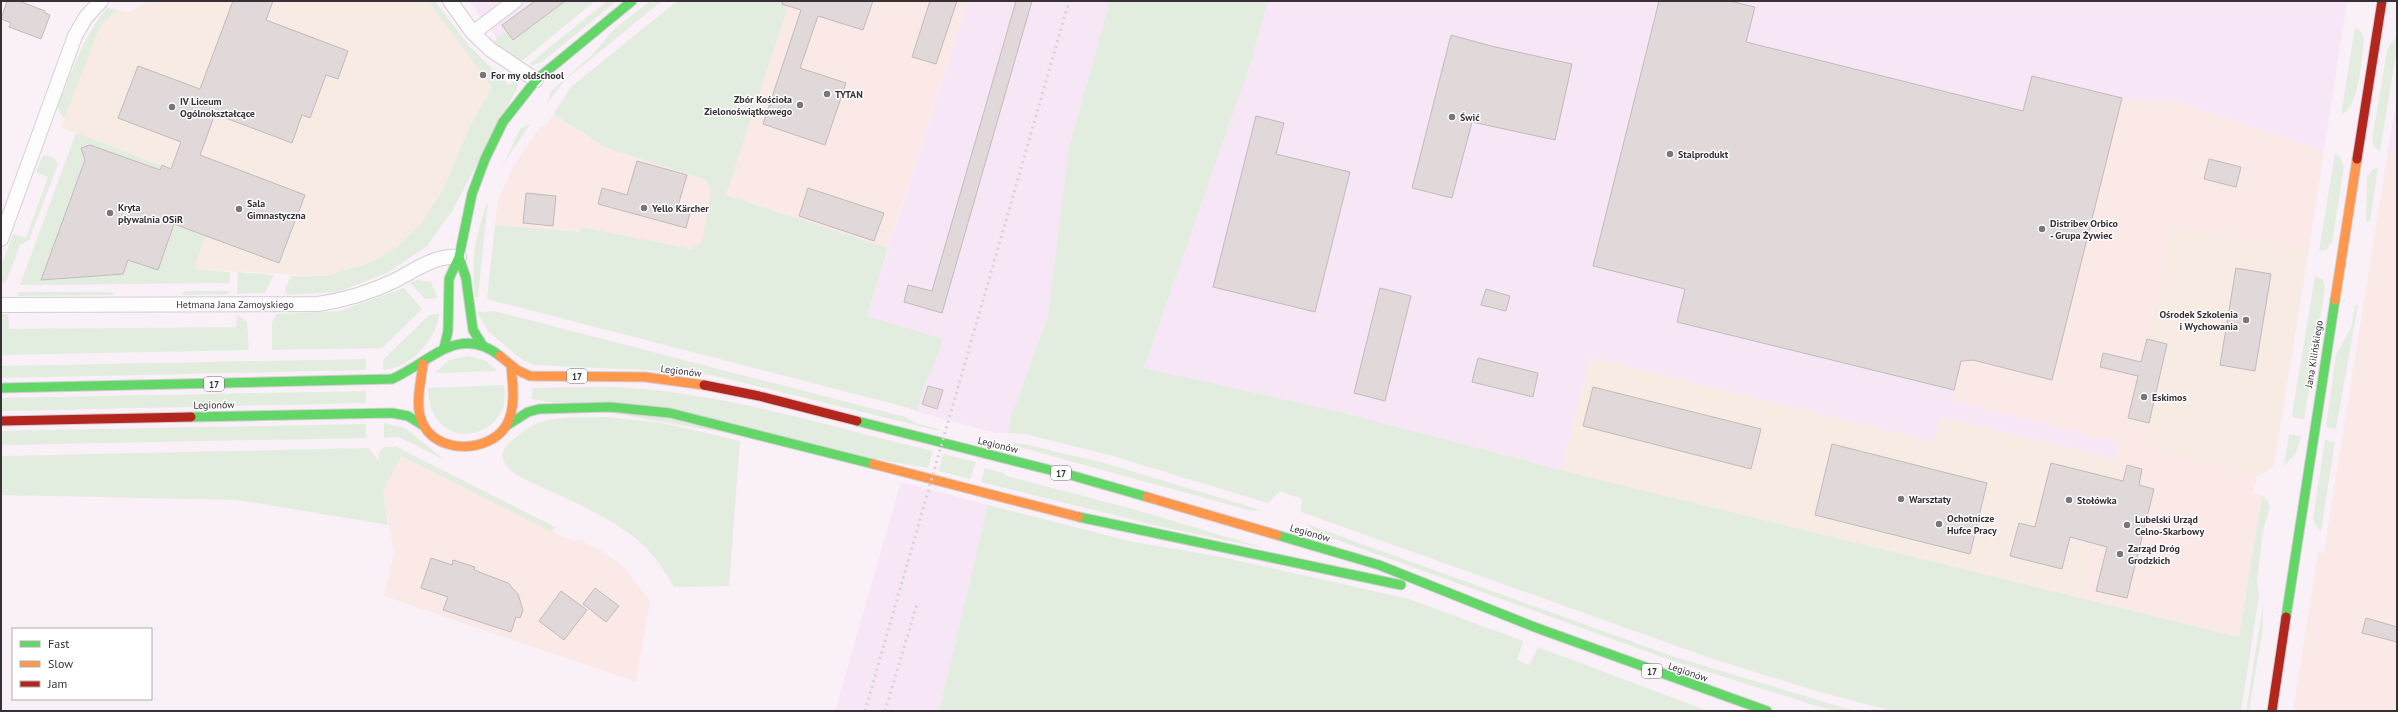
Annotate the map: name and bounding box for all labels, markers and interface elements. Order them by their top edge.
place label: For my oldschool [491,69,564,82]
marker: For my oldschool [478,70,488,80]
place label: TYTAN [835,88,863,101]
marker: TYTAN [822,89,832,99]
place label: Zbór Kościoła Zielonoświątkowego [704,93,793,118]
place label: IV Liceum Ogólnokształcące [180,95,255,120]
marker: Zbór Kościoła Zielonoświątkowego [795,100,805,110]
marker: IV Liceum Ogólnokształcące [167,102,177,112]
place label: Świć [1460,111,1480,124]
marker: Świć [1447,112,1457,122]
place label: Stalprodukt [1678,148,1729,161]
marker: Stalprodukt [1665,149,1675,159]
place label: Sala Gimnastyczna [247,197,306,222]
place label: Kryta pływalnia OSiR [118,201,183,226]
place label: Yello Kärcher [651,202,709,215]
marker: Yello Kärcher [639,203,649,213]
marker: Sala Gimnastyczna [234,204,244,214]
marker: Kryta pływalnia OSiR [105,208,115,218]
place label: Distribev Orbico - Grupa Żywiec [2050,217,2119,242]
marker: Distribev Orbico - Grupa Żywiec [2037,224,2047,234]
street label: Hetmana Jana Zamoyskiego [176,298,294,311]
place label: Ośrodek Szkolenia i Wychowania [2159,308,2238,333]
marker: Ośrodek Szkolenia i Wychowania [2241,315,2251,325]
street label: Jana Kilińskiego [2302,319,2326,390]
street label: Legionów [660,362,703,380]
road number: 17 [567,369,587,383]
road number: 17 [204,377,224,391]
place label: Eskimos [2152,391,2187,404]
marker: Eskimos [2139,392,2149,402]
street label: Legionów [193,398,235,412]
street label: Legionów [977,434,1020,456]
road number: 17 [1051,466,1071,480]
place label: Warsztaty [1909,493,1951,506]
marker: Warsztaty [1896,494,1906,504]
place label: Stołówka [2077,494,2117,507]
marker: Stołówka [2064,495,2074,505]
place label: Ochotnicze Hufce Pracy [1947,512,1997,537]
place label: Lubelski Urząd Celno-Skarbowy [2135,513,2205,538]
marker: Ochotnicze Hufce Pracy [1934,519,1944,529]
marker: Lubelski Urząd Celno-Skarbowy [2122,520,2132,530]
street label: Legionów [1288,521,1332,545]
place label: Zarząd Dróg Grodzkich [2128,542,2180,567]
marker: Zarząd Dróg Grodzkich [2115,549,2125,559]
legend [12,628,152,700]
text: Fast [48,636,69,651]
text: Slow [48,656,73,671]
street label: Legionów [1666,659,1710,685]
road number: 17 [1642,664,1662,678]
text: Jam [47,676,67,691]

